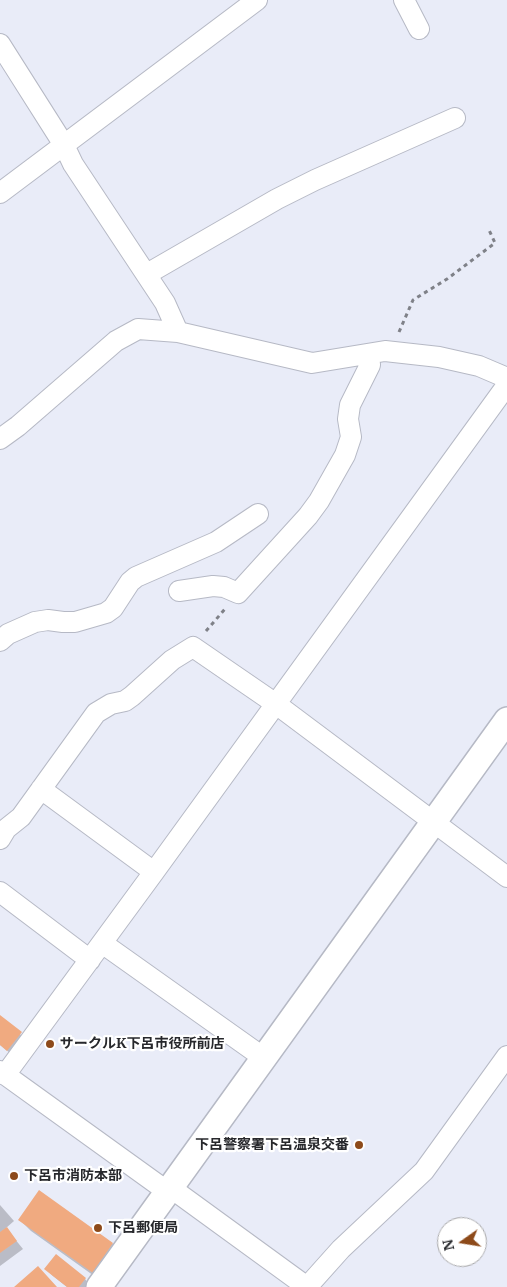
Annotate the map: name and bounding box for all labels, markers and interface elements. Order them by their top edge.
place label: サークルK下呂市役所前店 [60,1036,224,1052]
marker: サークルK下呂市役所前店 [44,1038,56,1050]
place label: 下呂警察署下呂温泉交番 [195,1137,349,1153]
marker: 下呂警察署下呂温泉交番 [353,1139,365,1151]
place label: 下呂市消防本部 [24,1168,122,1184]
marker: 下呂市消防本部 [8,1170,20,1182]
north arrow [437,1217,487,1267]
place label: 下呂郵便局 [108,1220,178,1236]
marker: 下呂郵便局 [92,1222,104,1234]
text: N [438,1238,458,1253]

